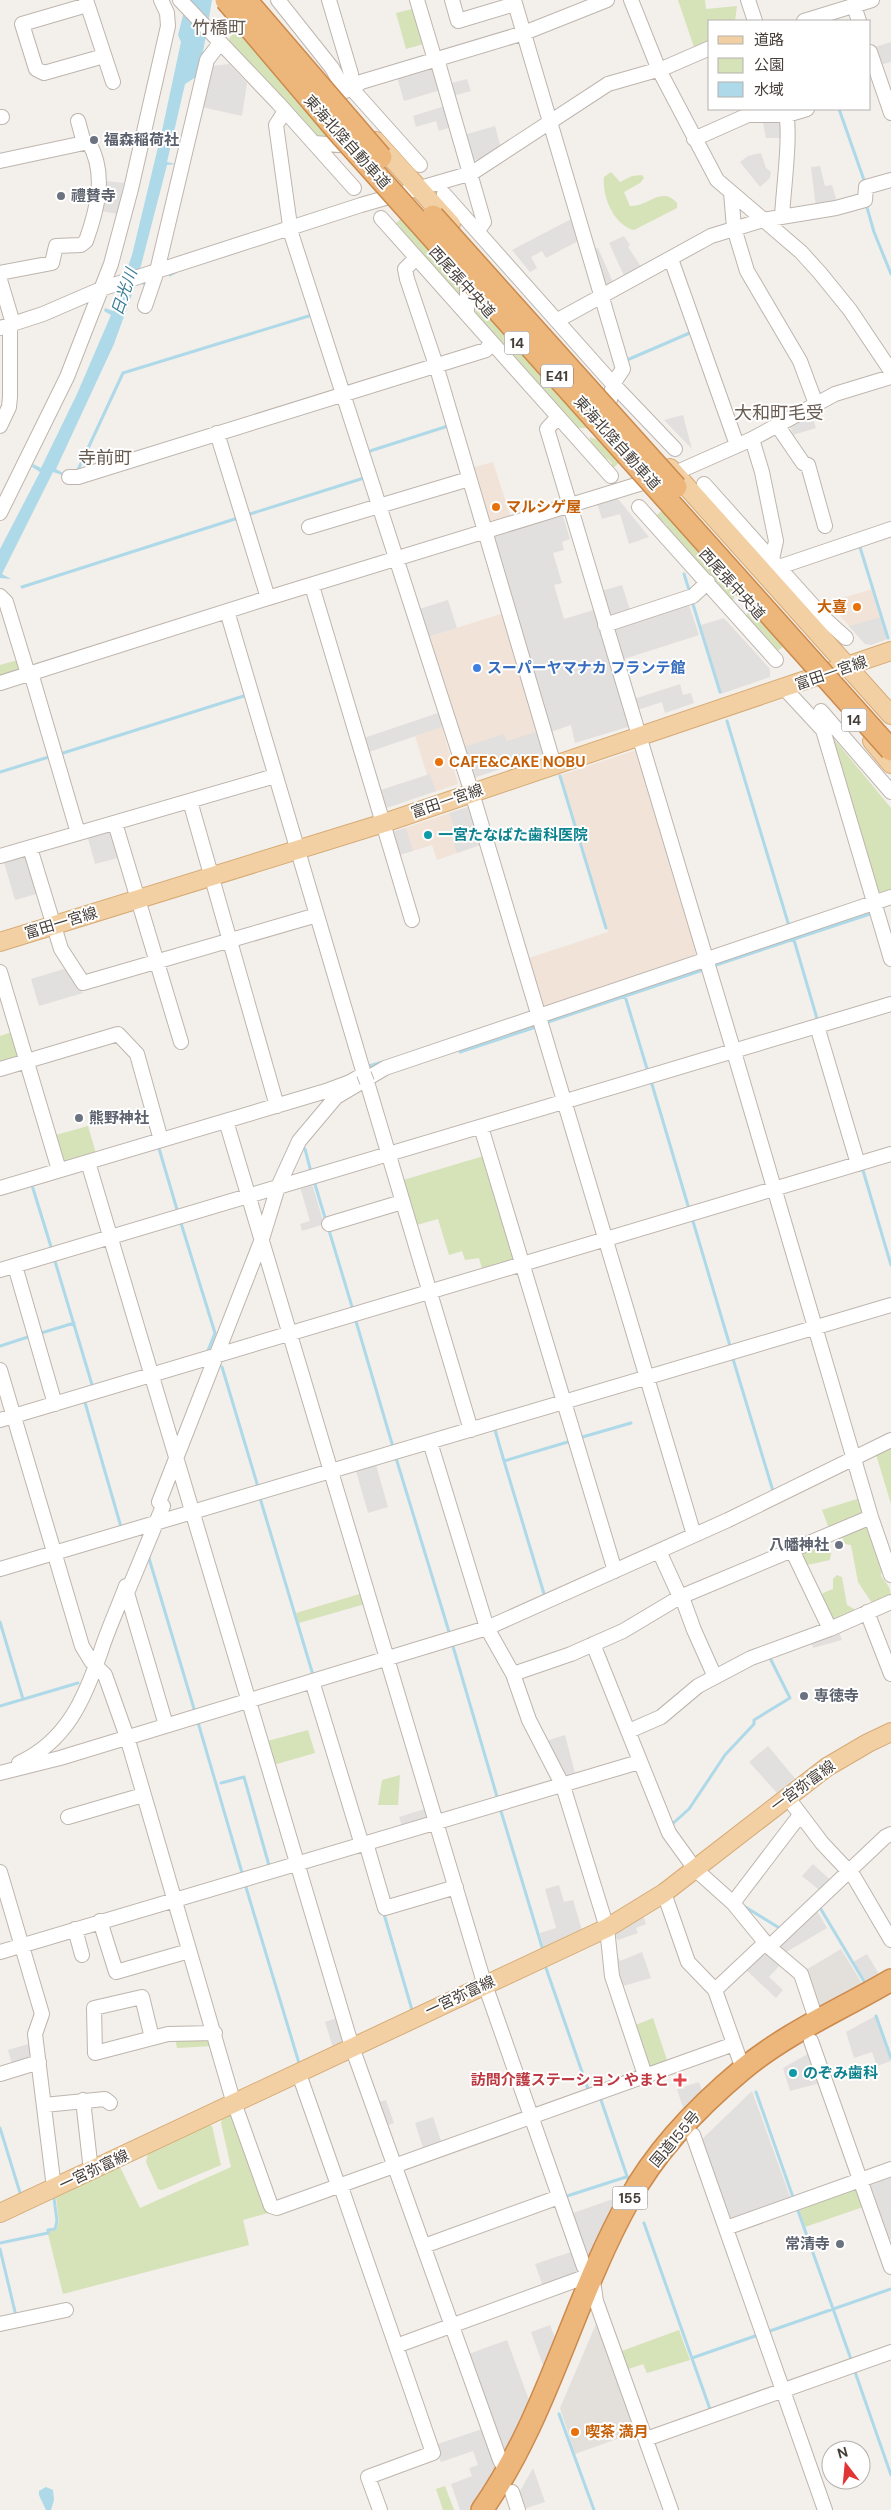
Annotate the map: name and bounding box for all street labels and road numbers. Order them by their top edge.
street label: 東海北陸自動車道 [299,91,395,193]
street label: 西尾張中央道 [424,242,500,322]
road number: 14 [504,332,530,354]
road number: E41 [541,364,573,388]
street label: 東海北陸自動車道 [569,392,665,494]
street label: 西尾張中央道 [694,544,770,624]
street label: 富田一宮線 [792,651,870,695]
road number: 14 [842,708,866,732]
street label: 富田一宮線 [408,779,486,823]
street label: 富田一宮線 [22,902,100,944]
street label: 一宮弥富線 [767,1756,839,1816]
street label: 一宮弥富線 [422,1971,498,2021]
street label: 国道155号 [645,2107,705,2171]
street label: 一宮弥富線 [56,2145,132,2195]
road number: 155 [612,2186,648,2210]

